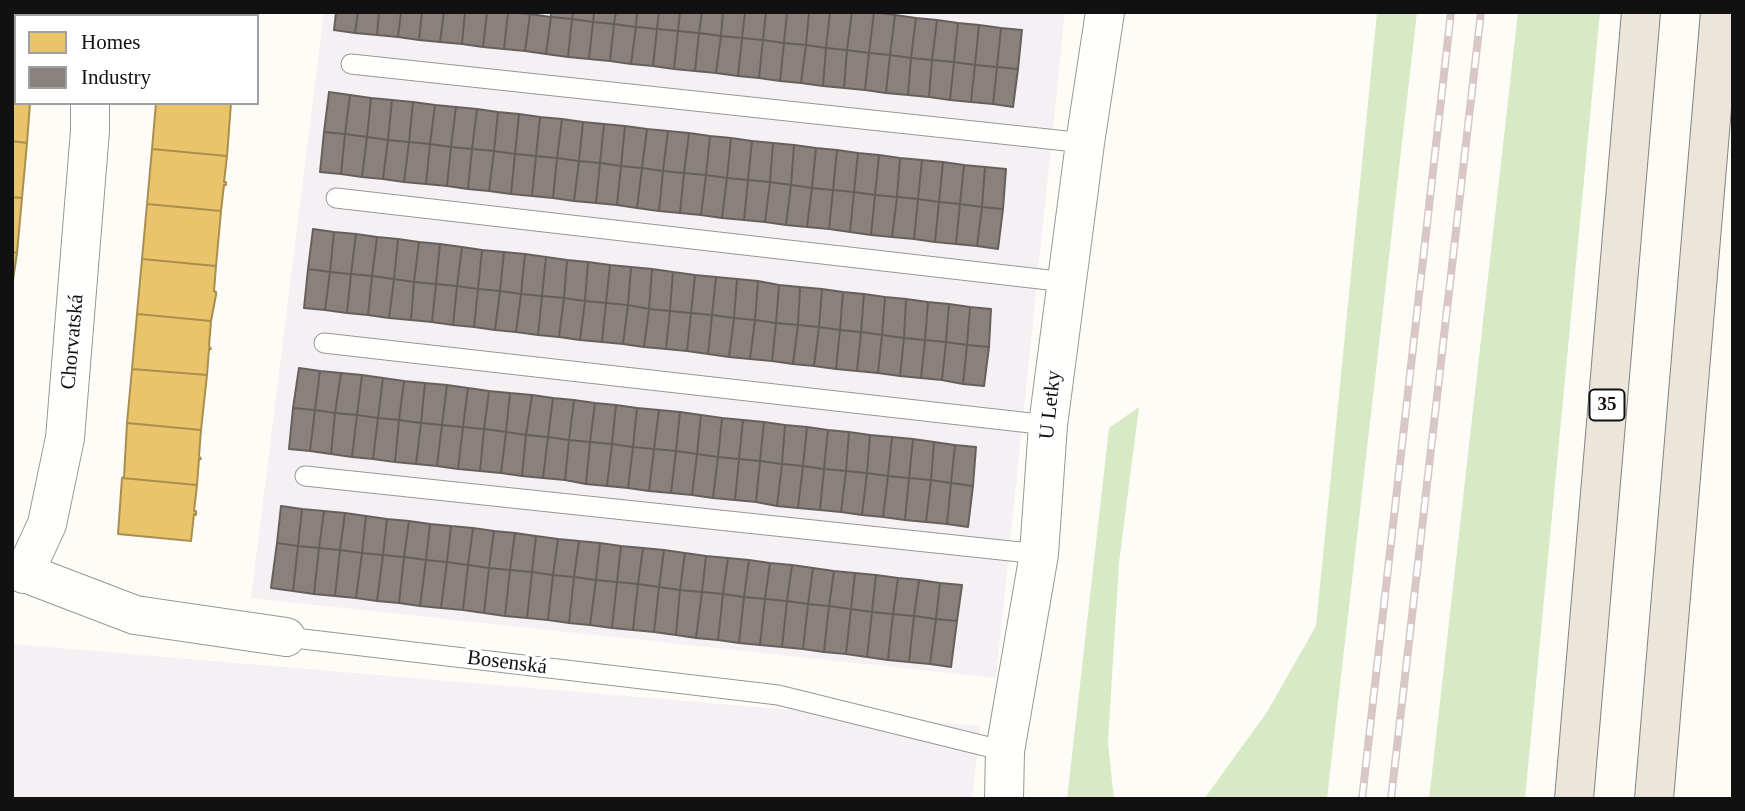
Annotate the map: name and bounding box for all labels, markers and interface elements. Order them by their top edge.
legend [14,14,259,105]
text: Homes [81,30,141,54]
text: Industry [81,65,151,89]
street label: Chorvatská [56,293,90,391]
street label: U Letky [1035,369,1067,441]
road number: 35 [1590,390,1624,420]
street label: Bosenská [466,646,548,680]

